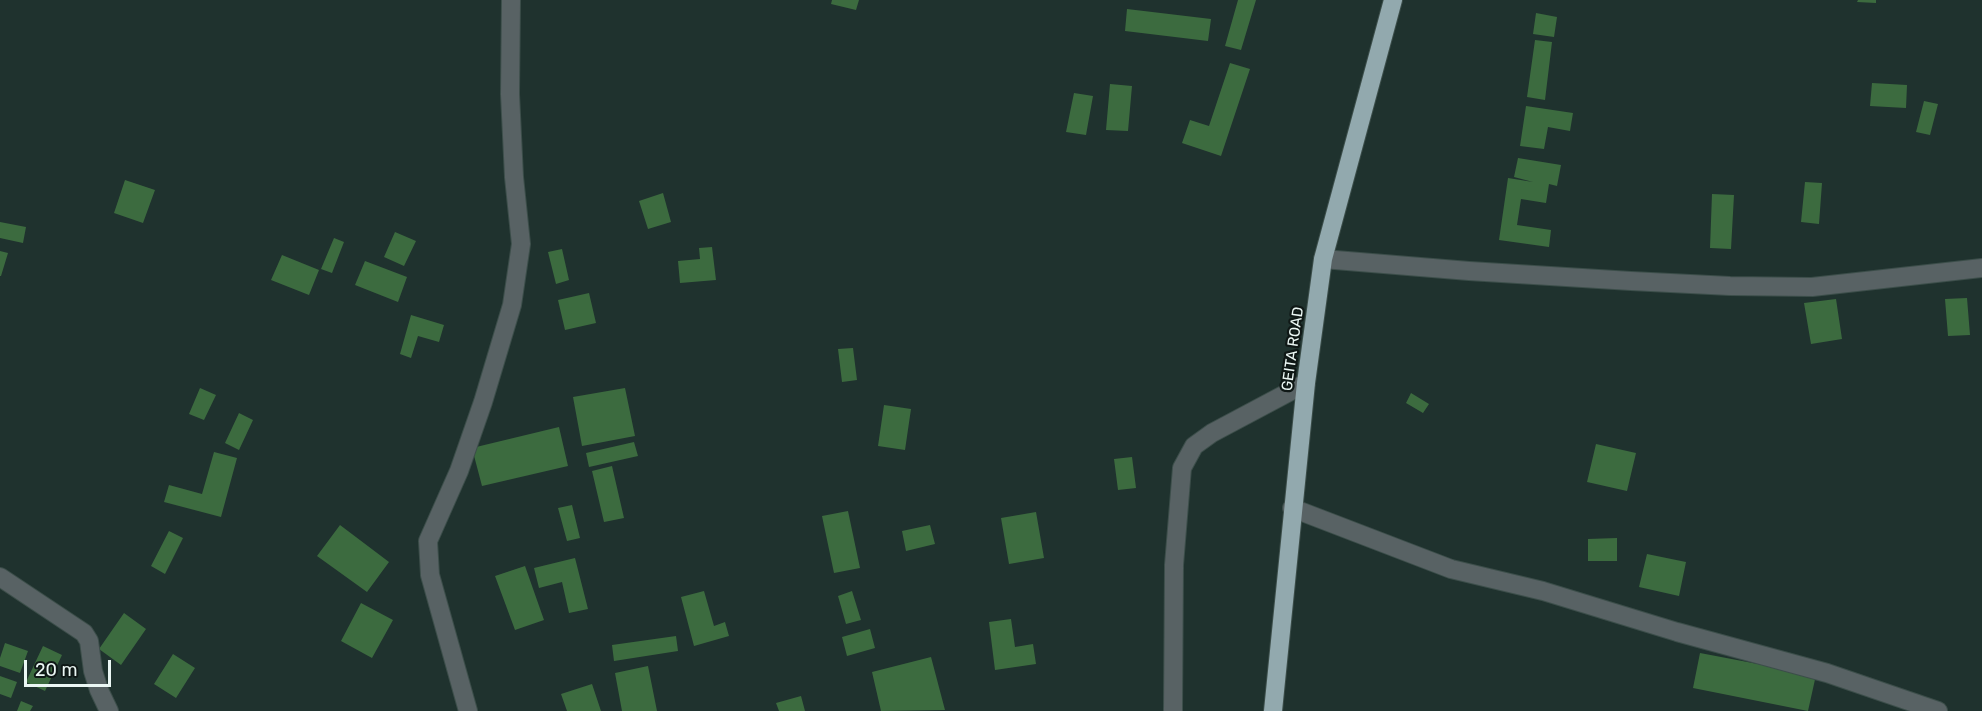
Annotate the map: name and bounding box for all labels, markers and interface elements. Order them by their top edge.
street label: GEITA ROAD [1278,306,1308,392]
scale bar [27,648,114,686]
text: 20 m [35,659,77,681]

